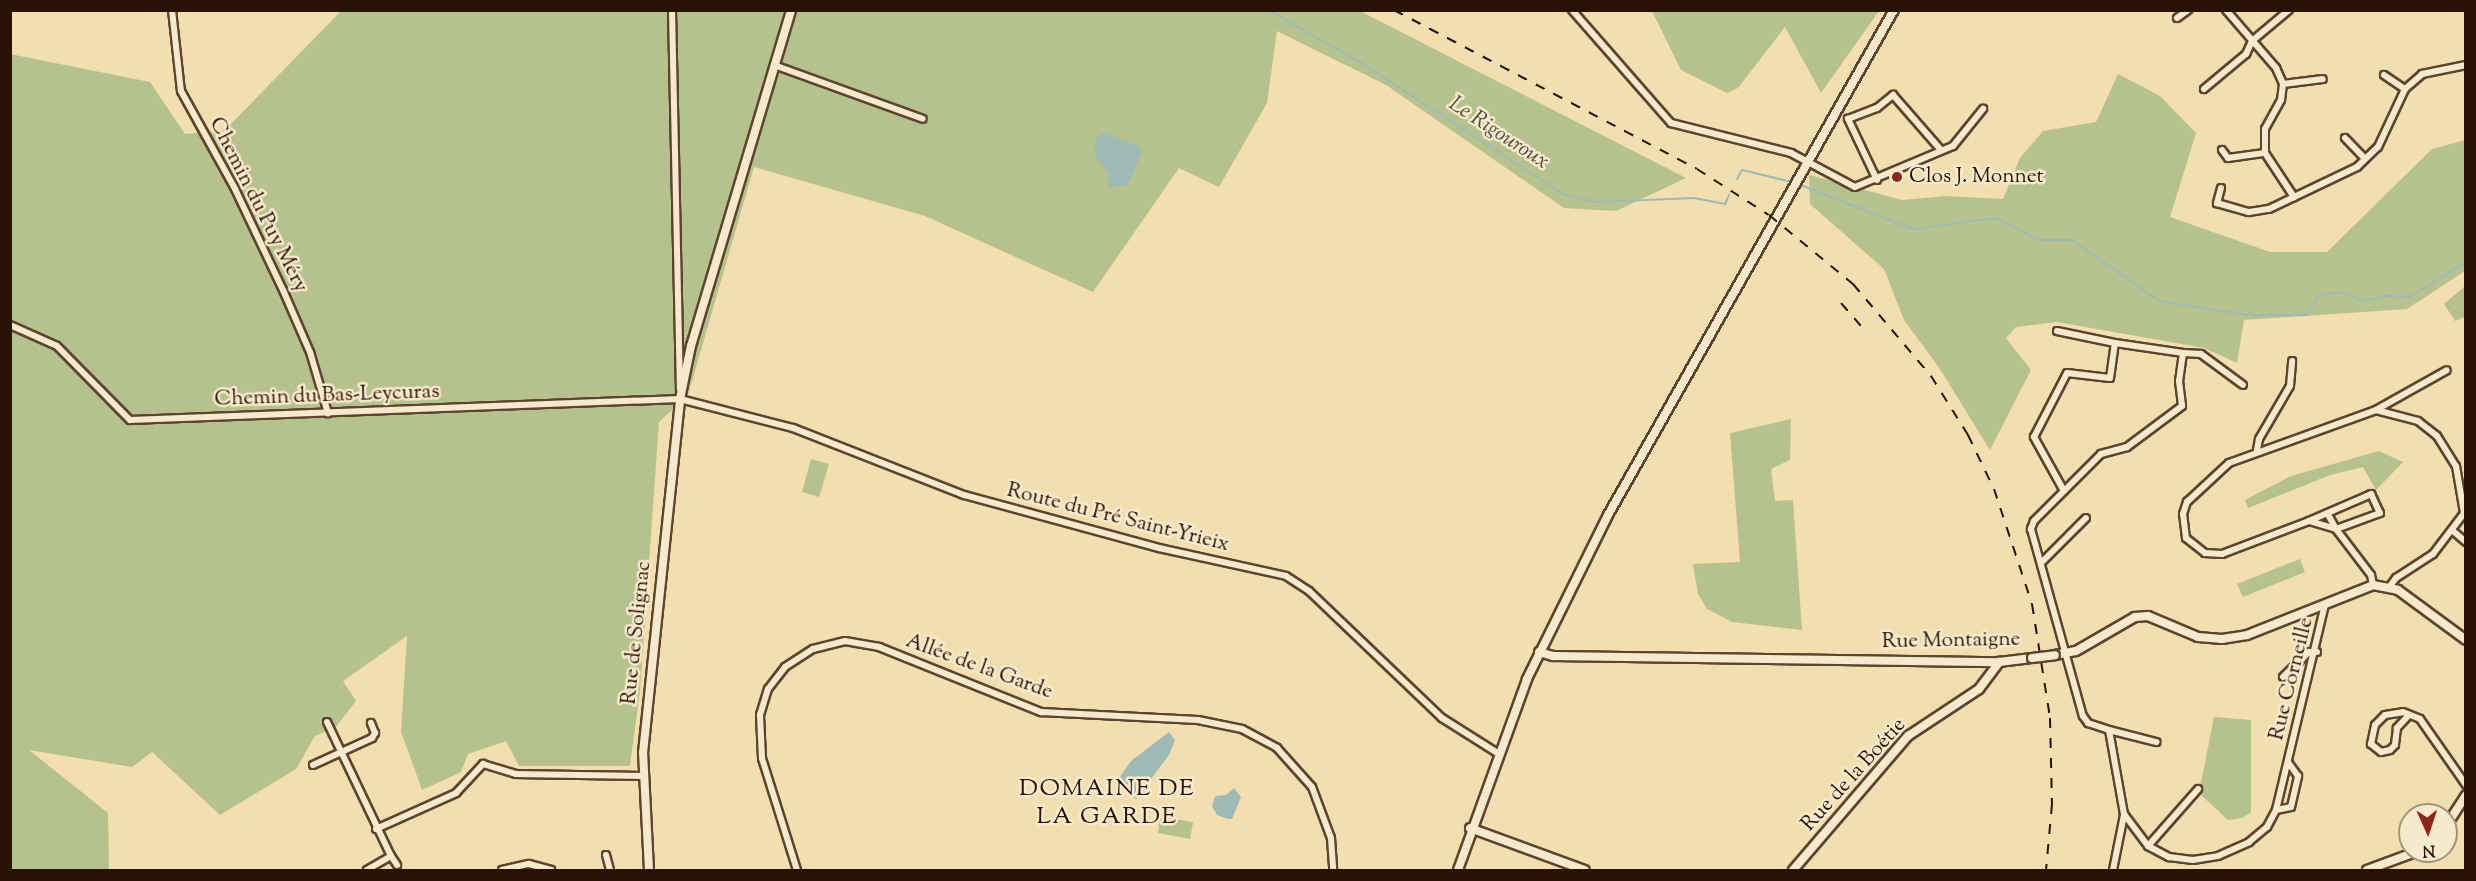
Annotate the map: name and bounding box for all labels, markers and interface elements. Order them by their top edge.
water label: Le Rigouroux [1443,92,1553,176]
street label: Chemin du Puy Méry [203,113,313,297]
place label: Clos J. Monnet [1909,164,2044,190]
marker: Clos J. Monnet [1890,170,1904,184]
street label: Chemin du Bas-Leycuras [214,379,440,413]
street label: Route du Pré Saint-Yrieix [1004,478,1232,558]
street label: Rue de Solignac [617,560,657,706]
street label: Rue Corneille [2265,615,2319,743]
street label: Rue Montaigne [1882,627,2020,655]
street label: Allée de la Garde [902,629,1056,705]
street label: Rue de la Boétie [1796,713,1912,837]
district label: DOMAINE DE LA GARDE [1019,776,1195,832]
north arrow [2398,803,2458,863]
text: N [2422,838,2436,861]

